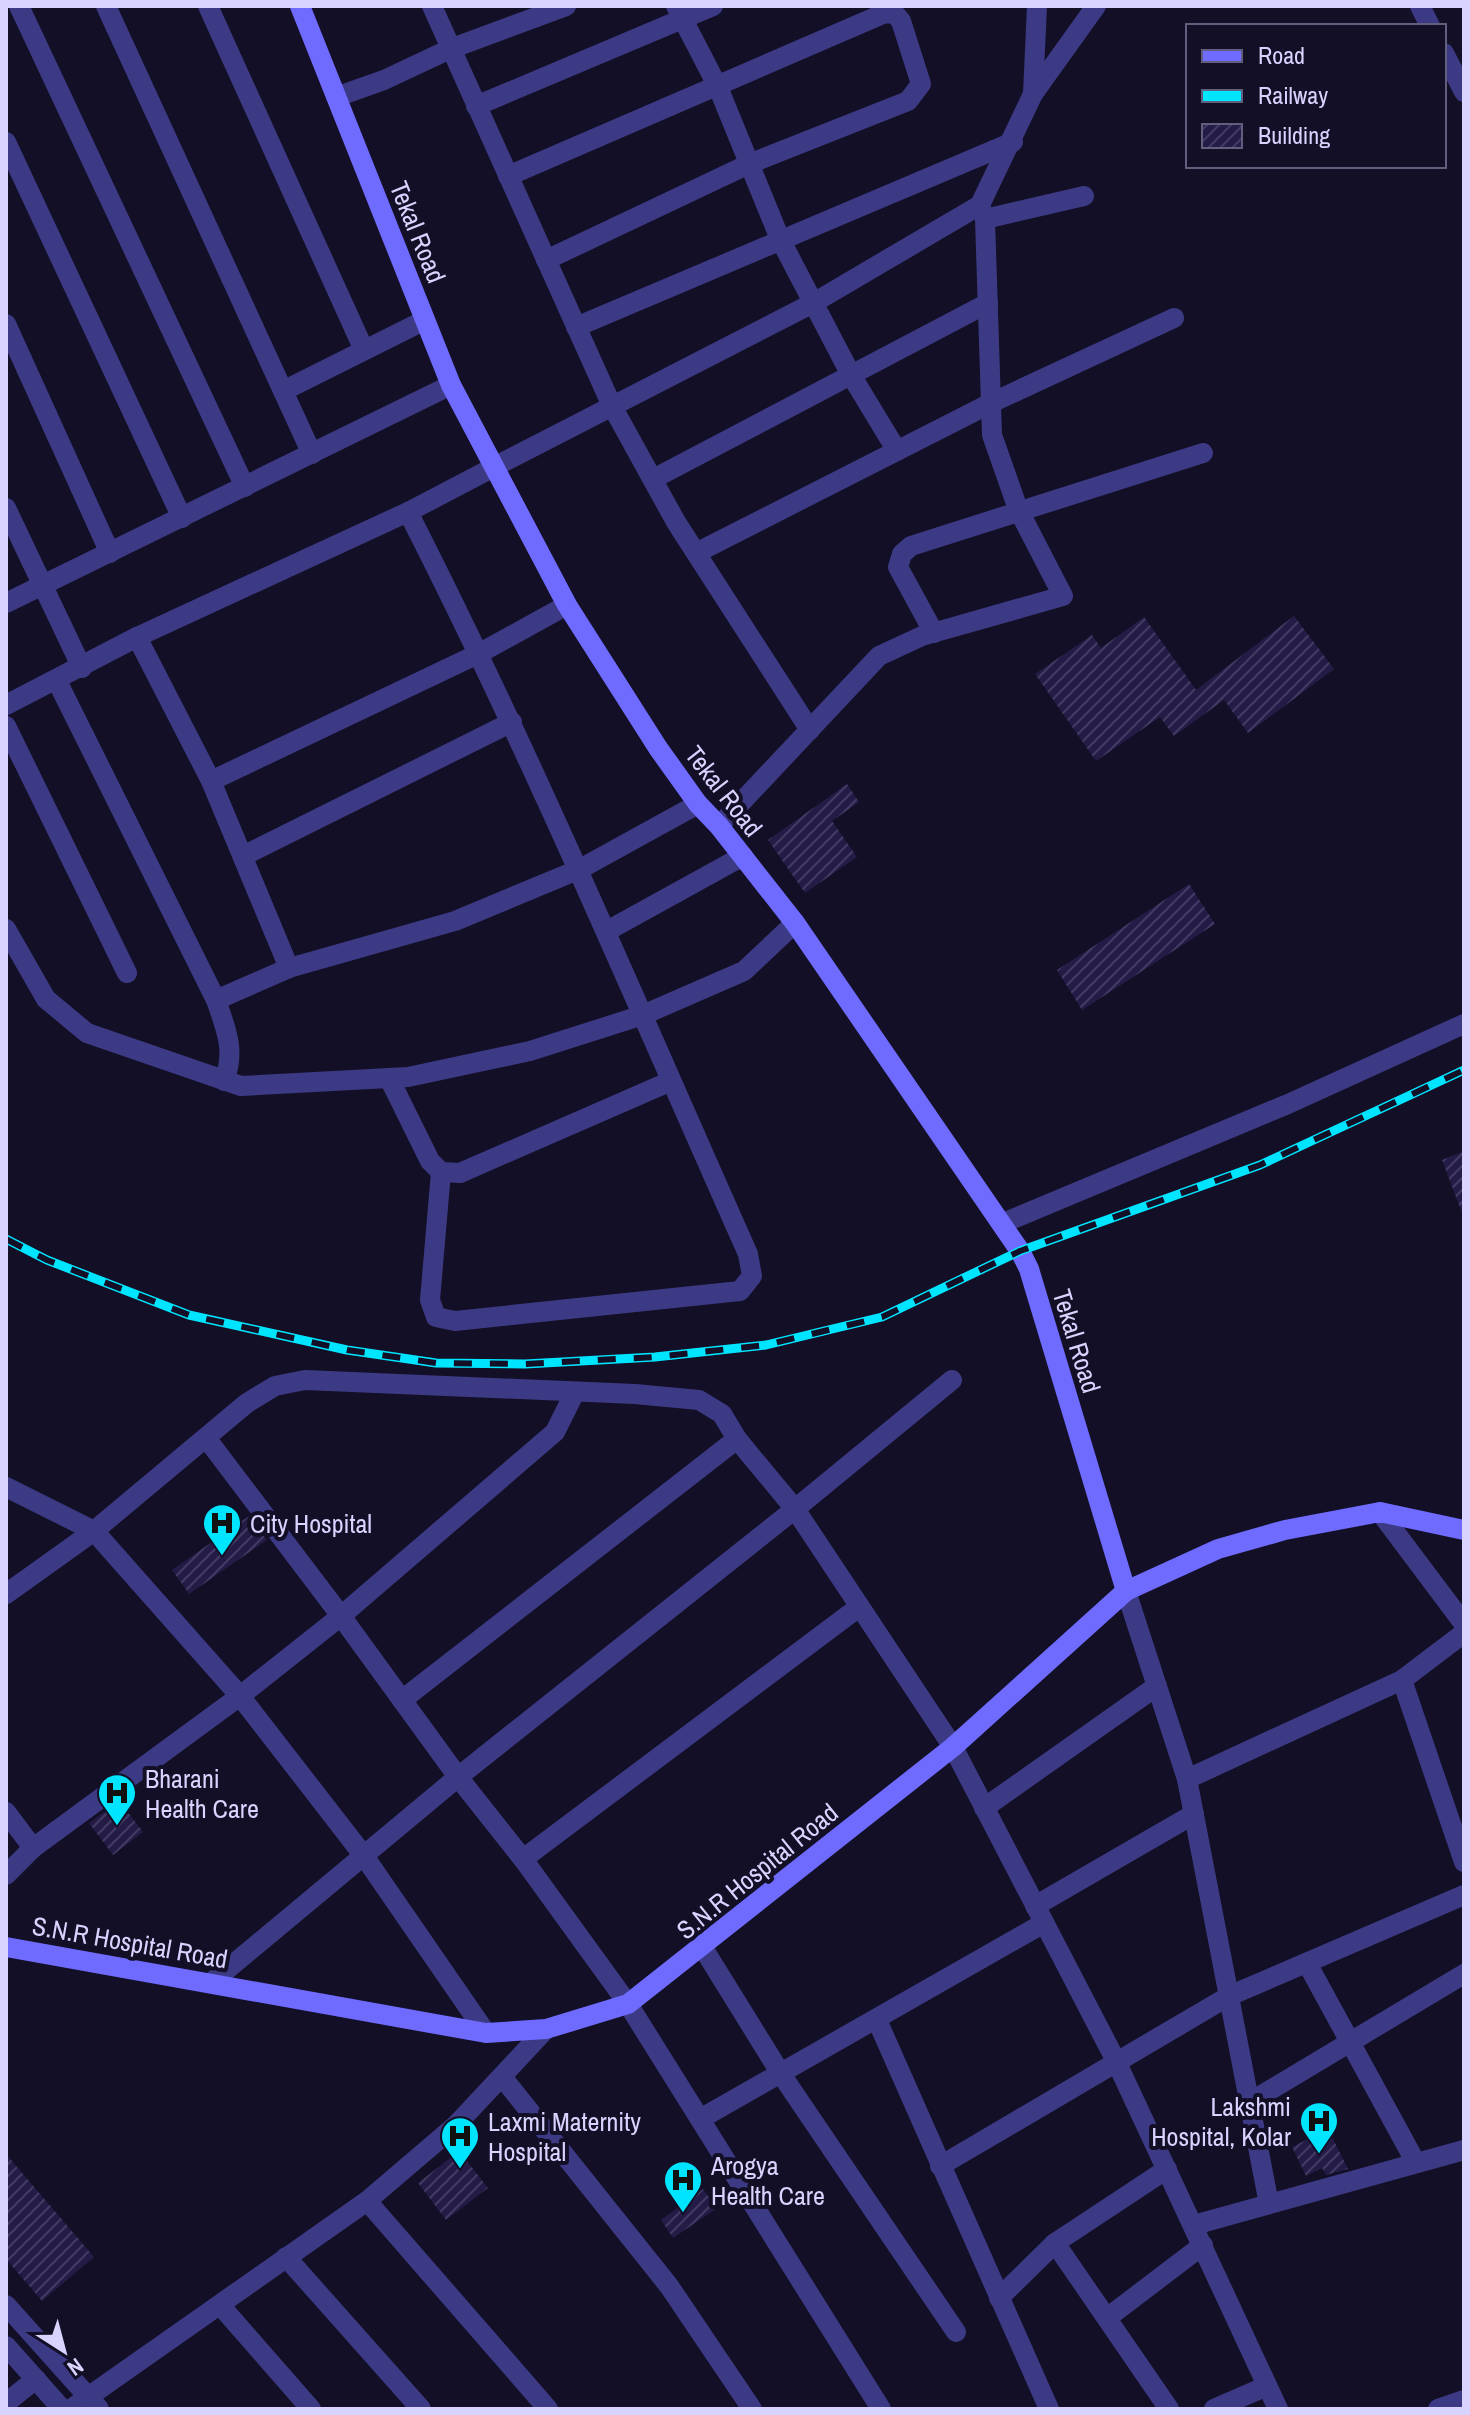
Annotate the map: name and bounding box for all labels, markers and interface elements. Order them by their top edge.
legend [1186,24,1446,168]
text: Road [1258,39,1305,71]
text: Railway [1258,79,1328,111]
text: Building [1258,119,1330,151]
street label: Tekal Road [382,176,454,288]
street label: Tekal Road [677,738,771,844]
street label: Tekal Road [1045,1285,1109,1397]
hospital icon: City Hospital [201,1502,243,1557]
place label: City Hospital [250,1506,372,1541]
place label: Bharani Health Care [145,1761,259,1826]
hospital icon: Bharani Health Care [96,1772,138,1827]
street label: S.N.R Hospital Road [669,1795,845,1947]
street label: S.N.R Hospital Road [30,1908,230,1976]
place label: Lakshmi Hospital, Kolar [1151,2089,1291,2154]
hospital icon: Lakshmi Hospital, Kolar [1298,2100,1340,2155]
place label: Laxmi Maternity Hospital [488,2104,641,2169]
hospital icon: Laxmi Maternity Hospital [439,2115,481,2170]
place label: Arogya Health Care [710,2148,825,2213]
hospital icon: Arogya Health Care [662,2159,704,2214]
north arrow [24,2311,104,2391]
text: N [62,2351,90,2383]

